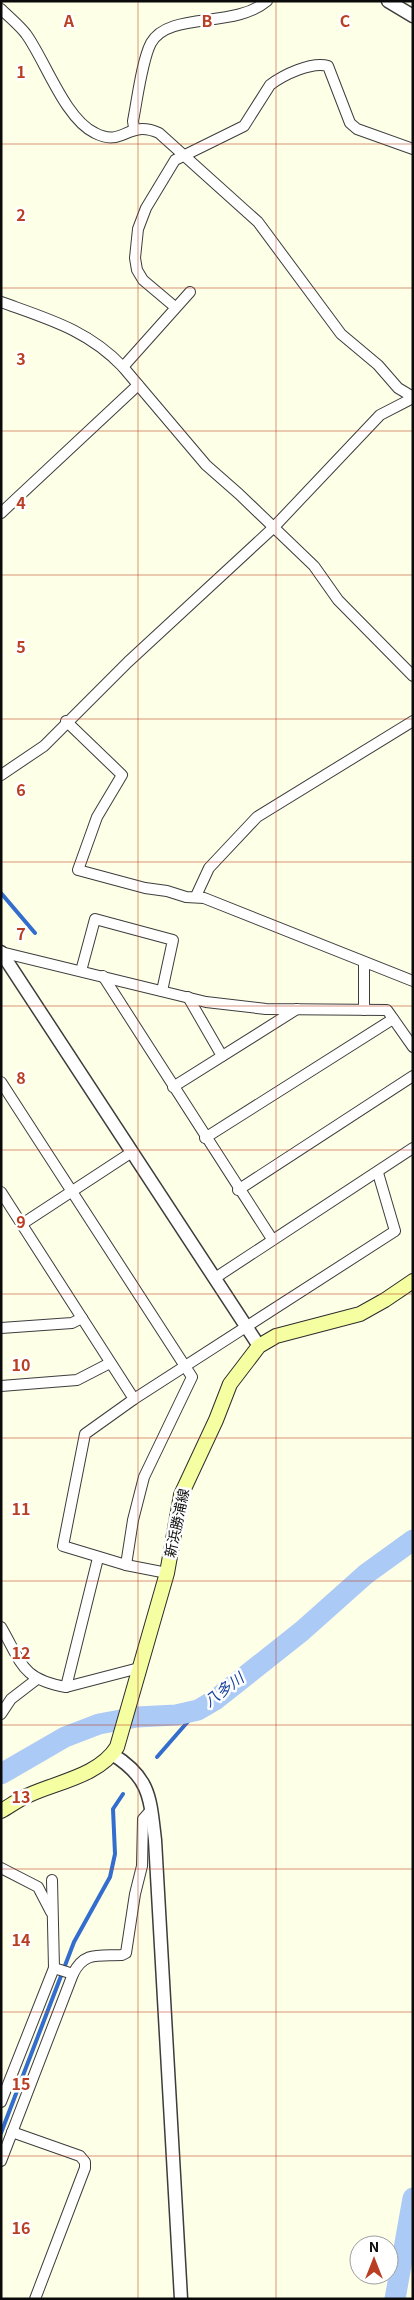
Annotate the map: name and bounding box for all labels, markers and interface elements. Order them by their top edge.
text: A [63,8,75,32]
text: B [202,8,213,32]
text: C [340,8,351,32]
text: 1 [16,59,26,83]
text: 2 [16,202,26,226]
text: 3 [16,346,26,370]
text: 4 [16,490,26,514]
text: 5 [16,634,26,658]
text: 6 [16,777,26,801]
text: 7 [16,921,26,945]
text: 8 [16,1065,26,1089]
text: 9 [16,1209,26,1233]
text: 10 [12,1352,30,1376]
street label: 新浜勝浦線 [159,1486,193,1559]
text: 11 [12,1496,30,1520]
text: 12 [12,1640,30,1664]
water label: 八多川 [199,1666,249,1711]
text: 13 [12,1784,30,1808]
text: 14 [12,1927,30,1951]
text: 15 [12,2071,30,2095]
text: 16 [12,2215,30,2239]
north arrow [349,2235,399,2285]
text: N [369,2236,379,2256]

